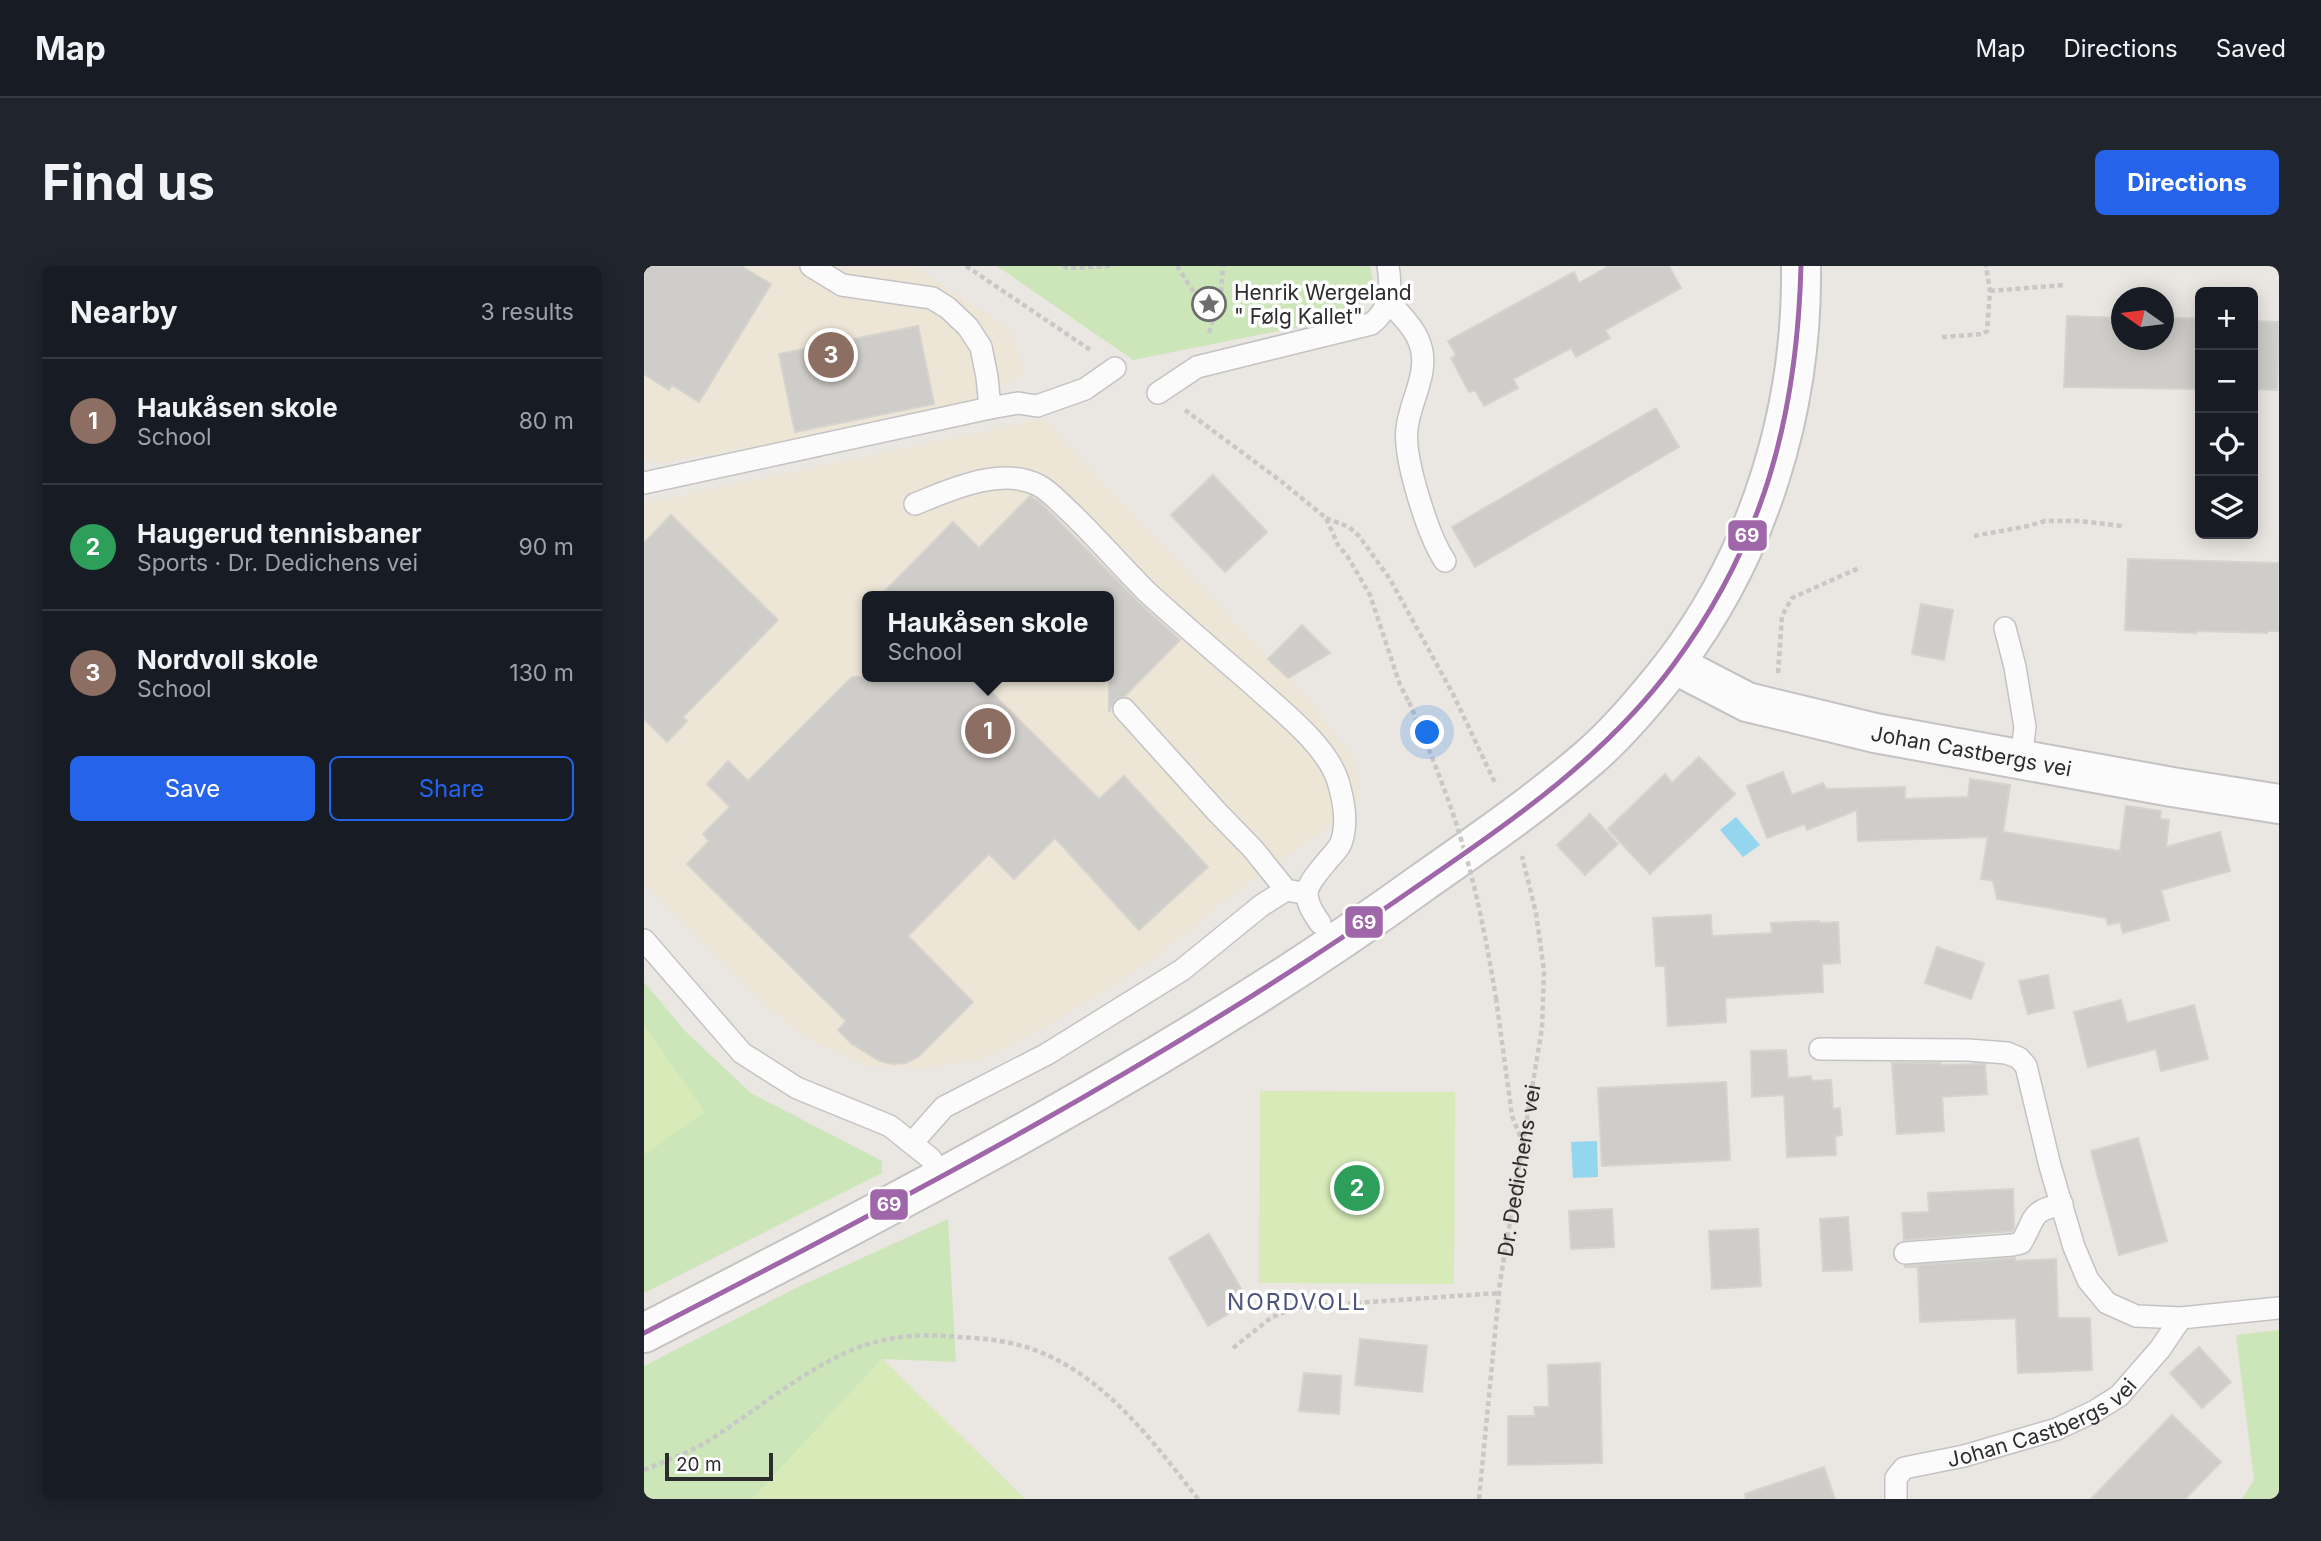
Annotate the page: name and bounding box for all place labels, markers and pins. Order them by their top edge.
place label: Henrik Wergeland " Følg Kallet" [1234,280,1412,329]
place icon: Henrik Wergeland " Følg Kallet" [1190,285,1228,323]
pin: 3 [808,329,854,381]
pin: 1 [965,705,1011,757]
pin: 2 [1334,1162,1380,1214]

